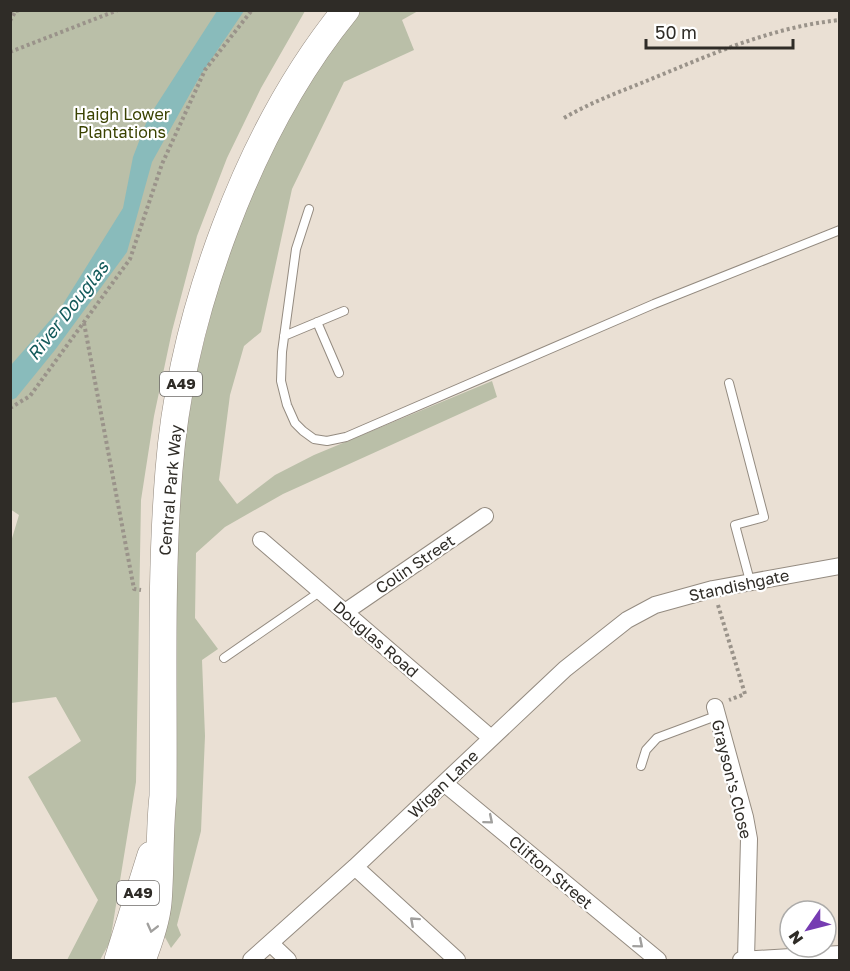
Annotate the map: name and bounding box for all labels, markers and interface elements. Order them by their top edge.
scale bar [646,12,793,50]
text: 50 m [655,21,697,43]
park label: Haigh Lower Plantations [74,104,170,142]
water label: River Douglas [22,255,114,364]
road number: A49 [160,372,202,396]
street label: Central Park Way [154,424,186,556]
street label: Colin Street [372,530,458,598]
street label: Standishgate [687,565,791,605]
street label: Douglas Road [329,597,423,681]
street label: Grayson's Close [708,717,756,841]
street label: Wigan Lane [404,746,482,822]
one-way arrow [482,813,493,824]
street label: Clifton Street [505,831,597,913]
road number: A49 [117,881,159,905]
north arrow [778,899,838,959]
one-way arrow [410,917,421,928]
one-way arrow [147,923,160,933]
text: N [784,927,807,948]
one-way arrow [632,937,643,948]

